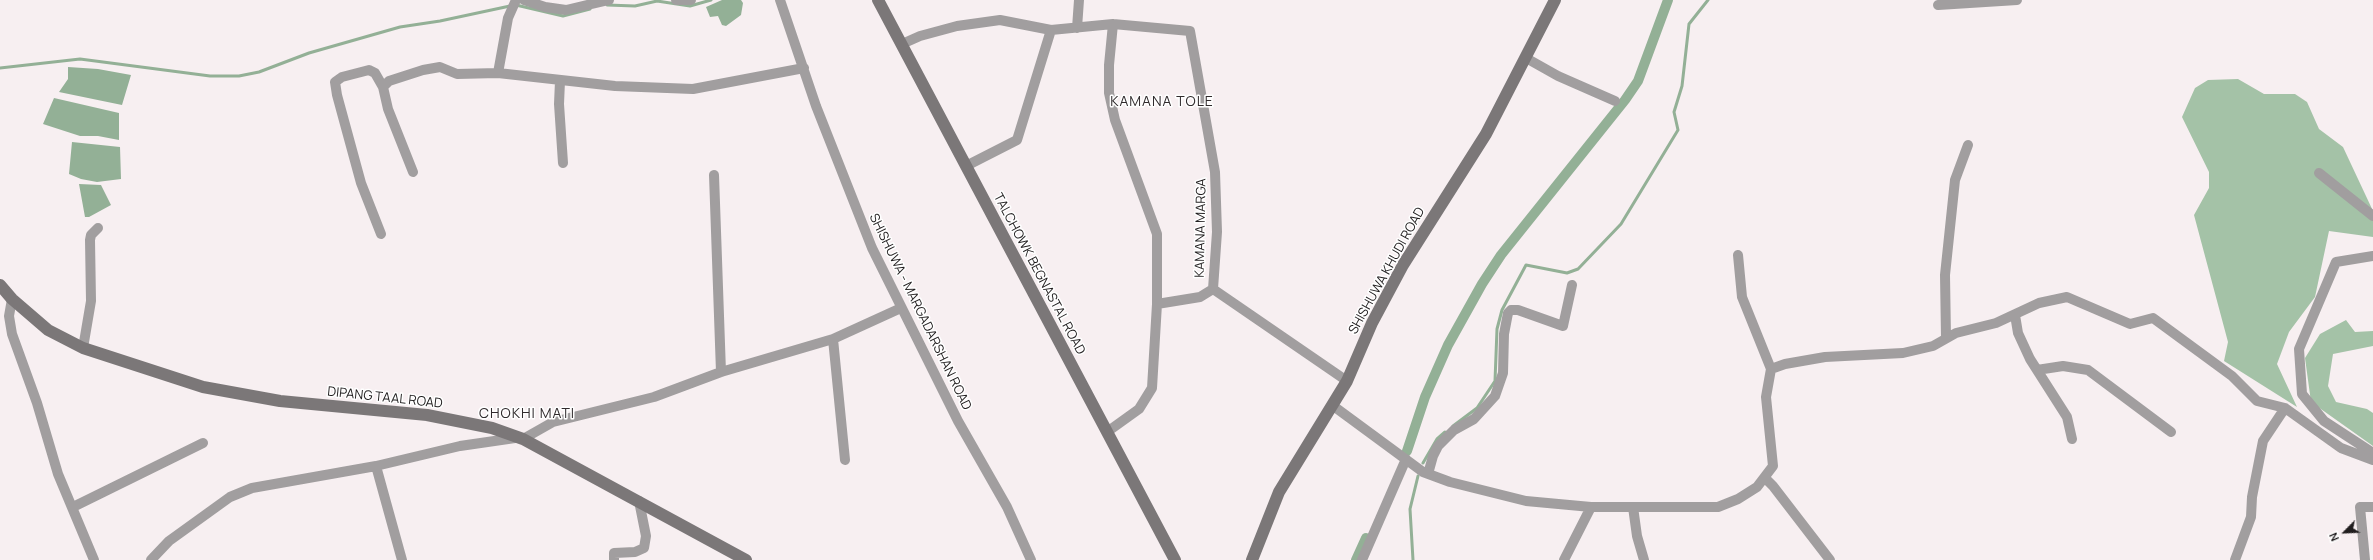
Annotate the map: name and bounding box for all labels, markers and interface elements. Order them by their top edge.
district label: KAMANA TOLE [1110,94,1214,110]
street label: KAMANA MARGA [1192,178,1210,278]
street label: TALCHOWK BEGNASTAL ROAD [990,191,1088,357]
street label: SHISHUWA KHUDI ROAD [1346,205,1428,337]
street label: SHISHUWA - MARGADARSHAN ROAD [866,211,974,413]
street label: DIPANG TAAL ROAD [327,384,443,412]
district label: CHOKHI MATI [479,406,575,422]
north arrow [2325,512,2365,552]
text: N [2325,530,2342,544]

